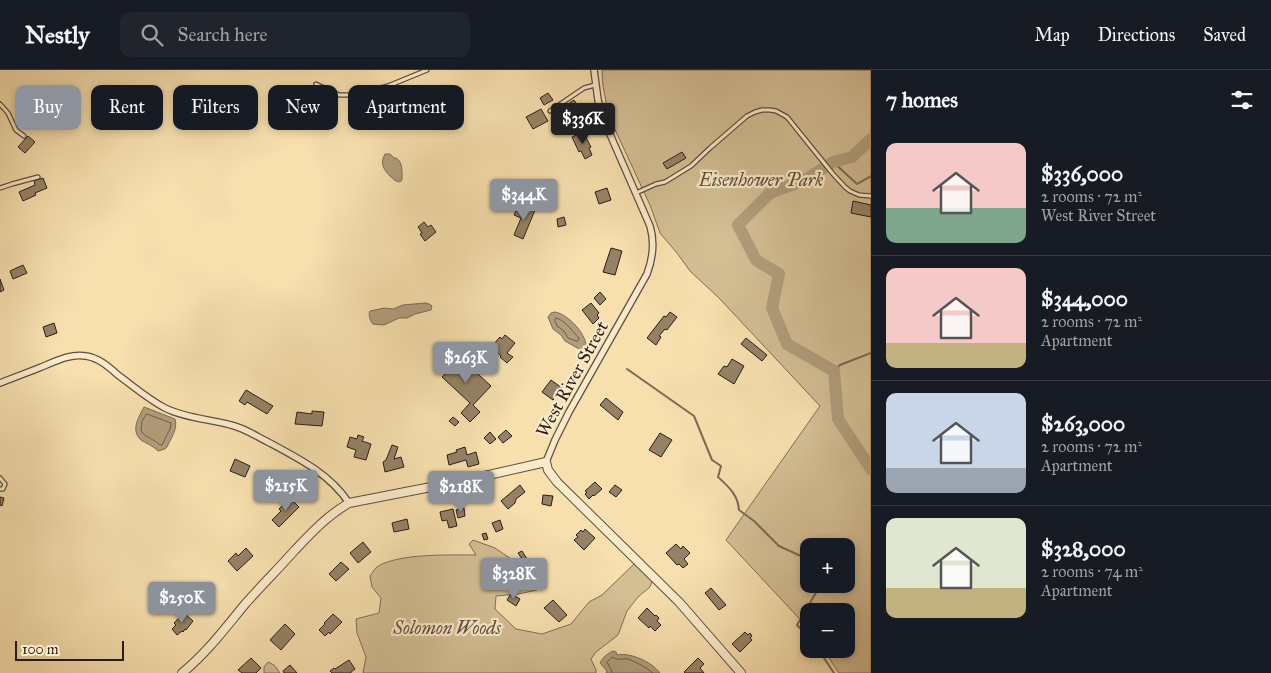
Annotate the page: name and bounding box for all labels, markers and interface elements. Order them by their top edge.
search box [120,12,470,57]
text: Nestly [25,20,90,50]
icon: search [138,21,166,49]
text: Search here [178,23,267,46]
text: Map [1034,24,1070,46]
text: Directions [1098,24,1175,46]
text: Saved [1203,24,1246,46]
chip: Buy [15,85,81,130]
chip: Rent [91,85,163,130]
chip: Filters [173,85,258,130]
chip: New [268,85,338,130]
chip: Apartment [348,85,464,130]
icon: filters [1228,86,1256,114]
text: 7 homes [886,87,958,113]
pin: $336K [548,102,618,145]
text: $336K [562,109,604,128]
text: $336,000 [1041,161,1123,187]
icon: home [926,163,986,223]
park label: Eisenhower Park [698,169,823,191]
pin: $344K [489,178,559,221]
text: $344K [501,185,547,204]
text: 2 rooms · 72 m² [1041,187,1142,206]
text: West River Street [1041,206,1156,225]
text: $344,000 [1041,286,1128,312]
icon: home [926,288,986,348]
text: 2 rooms · 72 m² [1041,312,1142,331]
street label: West River Street [531,317,613,441]
text: Apartment [1041,331,1113,350]
pin: $263K [431,342,501,384]
text: $263K [444,348,488,367]
text: $263,000 [1041,411,1125,437]
icon: home [926,413,986,473]
text: 2 rooms · 72 m² [1041,437,1142,456]
text: Apartment [1041,456,1113,475]
pin: $215K [251,470,321,512]
pin: $218K [426,470,496,513]
text: $215K [265,476,307,495]
text: $218K [439,477,483,496]
text: $328,000 [1041,536,1126,562]
map controls [800,538,855,658]
button: + [800,538,855,593]
icon: home [926,538,986,598]
pin: $328K [479,558,549,600]
text: 2 rooms · 74 m² [1041,562,1143,581]
text: $328K [492,564,536,583]
text: Apartment [1041,581,1113,600]
pin: $250K [147,582,217,624]
text: $250K [159,588,205,607]
button: − [800,603,855,658]
park label: Solomon Woods [392,617,502,639]
scale bar [15,638,124,661]
text: 100 m [22,641,59,658]

